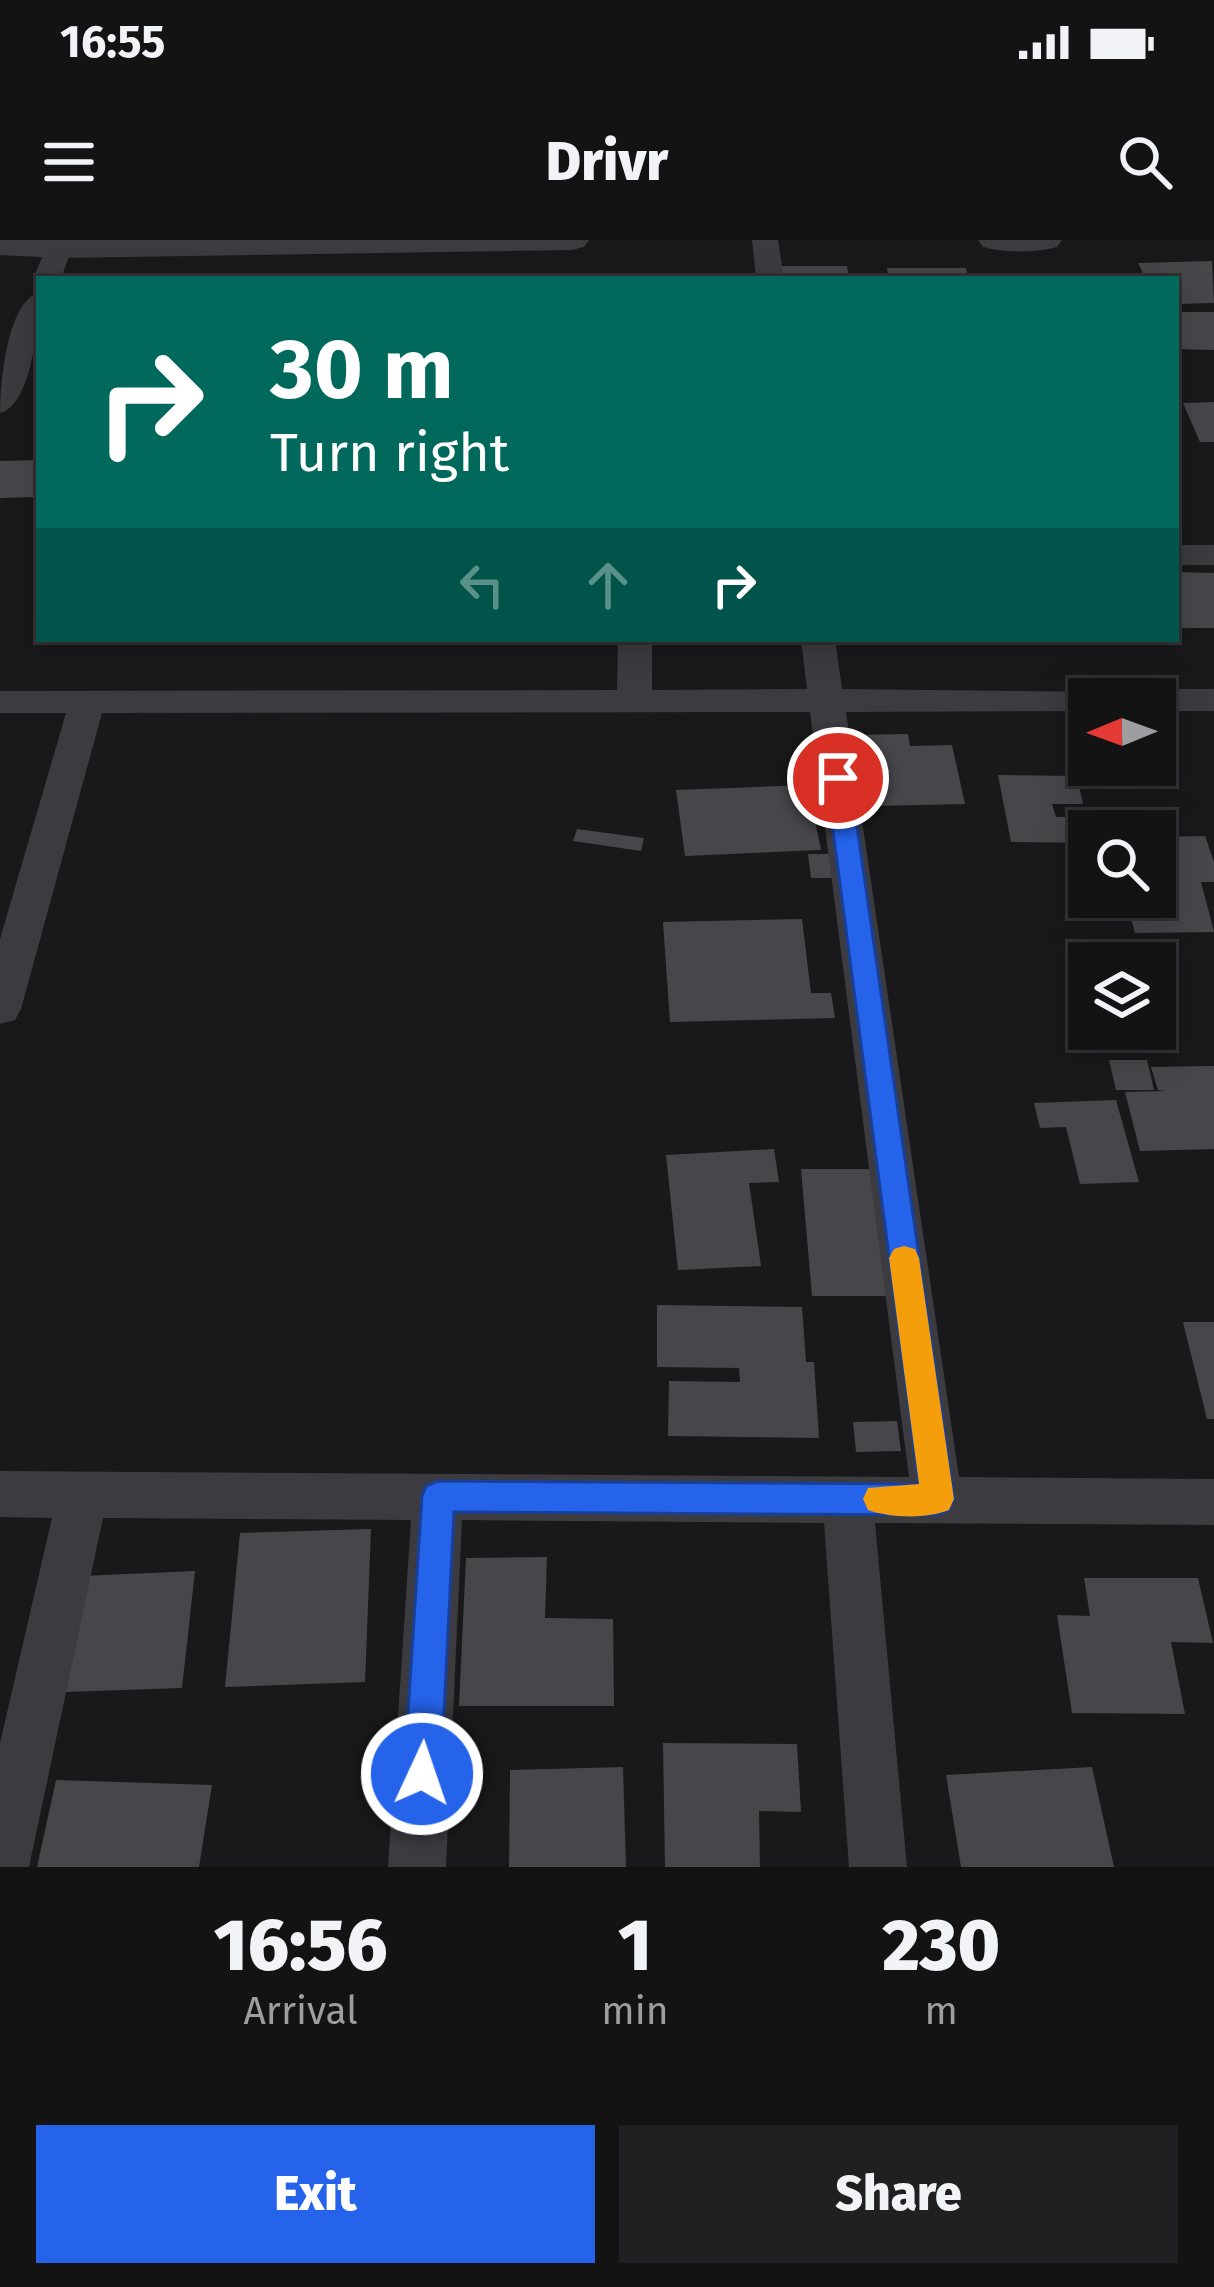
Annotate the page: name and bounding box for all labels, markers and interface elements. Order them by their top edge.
text: 16:55 [60,15,165,69]
icon: menu [36,129,102,195]
icon: search [1112,129,1178,195]
text: Drivr [546,130,668,194]
text: 30 m [270,319,454,420]
icon: right [72,324,228,480]
text: Turn right [270,421,509,485]
icon: left [449,552,515,618]
icon: ahead [575,552,641,618]
icon: right [701,552,767,618]
north arrow [1068,678,1176,786]
map controls [1068,678,1176,1050]
pin [787,727,889,829]
icon: arrive [805,745,871,811]
button: search [1068,810,1176,918]
button: layers [1068,942,1176,1050]
position arrow [359,1711,485,1837]
text: 16:56 [214,1903,388,1989]
text: 1 [618,1903,652,1989]
text: 230 [882,1903,1000,1989]
text: Arrival [244,1988,358,2034]
text: min [601,1988,669,2034]
text: m [925,1988,958,2034]
button: Exit [36,2125,595,2263]
button: Share [619,2125,1178,2263]

